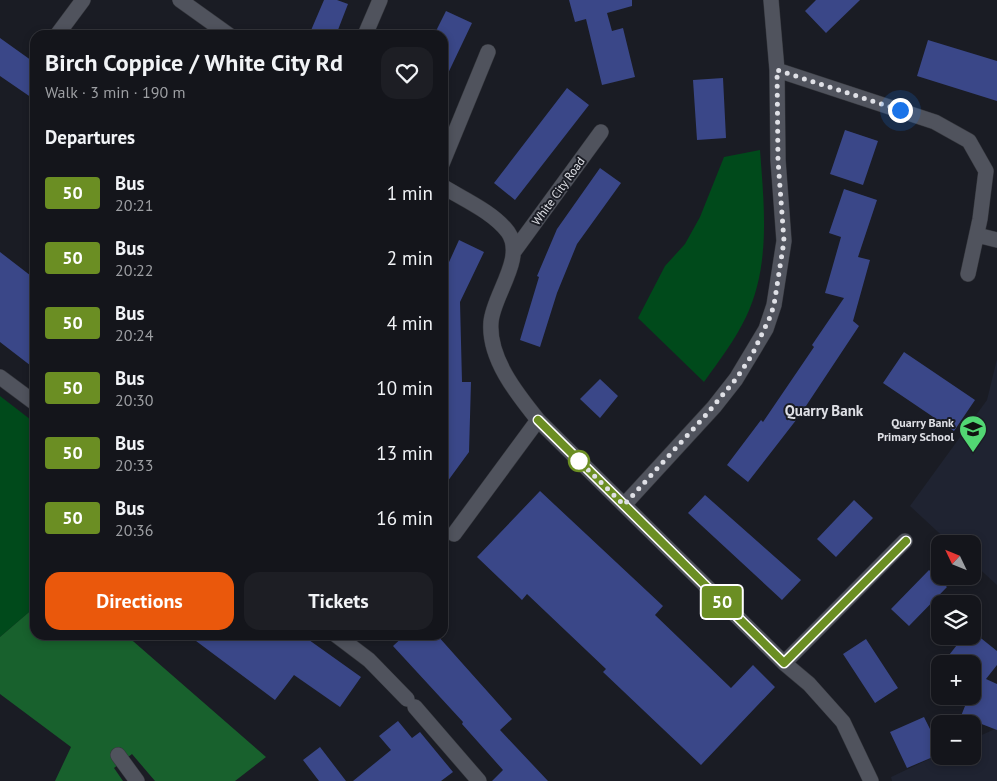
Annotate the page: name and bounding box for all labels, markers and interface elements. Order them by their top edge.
text: Birch Coppice / White City Rd [45,47,343,78]
button: heart [381,47,433,99]
text: Walk · 3 min · 190 m [45,82,185,102]
your location [888,98,913,123]
text: Departures [45,125,135,149]
street label: White City Road [528,154,588,228]
text: Bus [115,171,144,195]
text: 50 [62,181,83,204]
text: 1 min [387,181,433,205]
text: 20:21 [115,195,153,215]
text: Bus [115,236,144,260]
text: 50 [62,246,83,269]
text: 2 min [387,246,433,270]
text: 20:22 [115,260,153,280]
text: Bus [115,301,144,325]
text: 50 [62,311,83,334]
text: 4 min [387,311,433,335]
text: 20:24 [115,325,153,345]
text: Bus [115,366,144,390]
text: 50 [62,376,83,399]
text: 10 min [376,376,433,400]
text: 20:30 [115,390,153,410]
district label: Quarry Bank [785,401,864,420]
school or university icon: Quarry Bank Primary School [958,414,988,453]
place label: Quarry Bank Primary School [877,415,954,444]
text: Bus [115,431,144,455]
text: 50 [62,441,83,464]
text: 13 min [376,441,433,465]
unlabelled marker [568,450,590,472]
text: 20:33 [115,455,153,475]
text: Bus [115,496,144,520]
text: 50 [62,506,83,529]
text: 16 min [376,506,433,530]
text: 20:36 [115,520,153,540]
north arrow [931,535,981,585]
map controls [931,535,981,765]
button: Directions [45,572,234,630]
button: Tickets [244,572,433,630]
line badge: 50 [700,586,744,618]
text: 50 [712,590,732,613]
button: layers [931,595,981,645]
button: + [931,655,981,705]
button: − [931,715,981,765]

